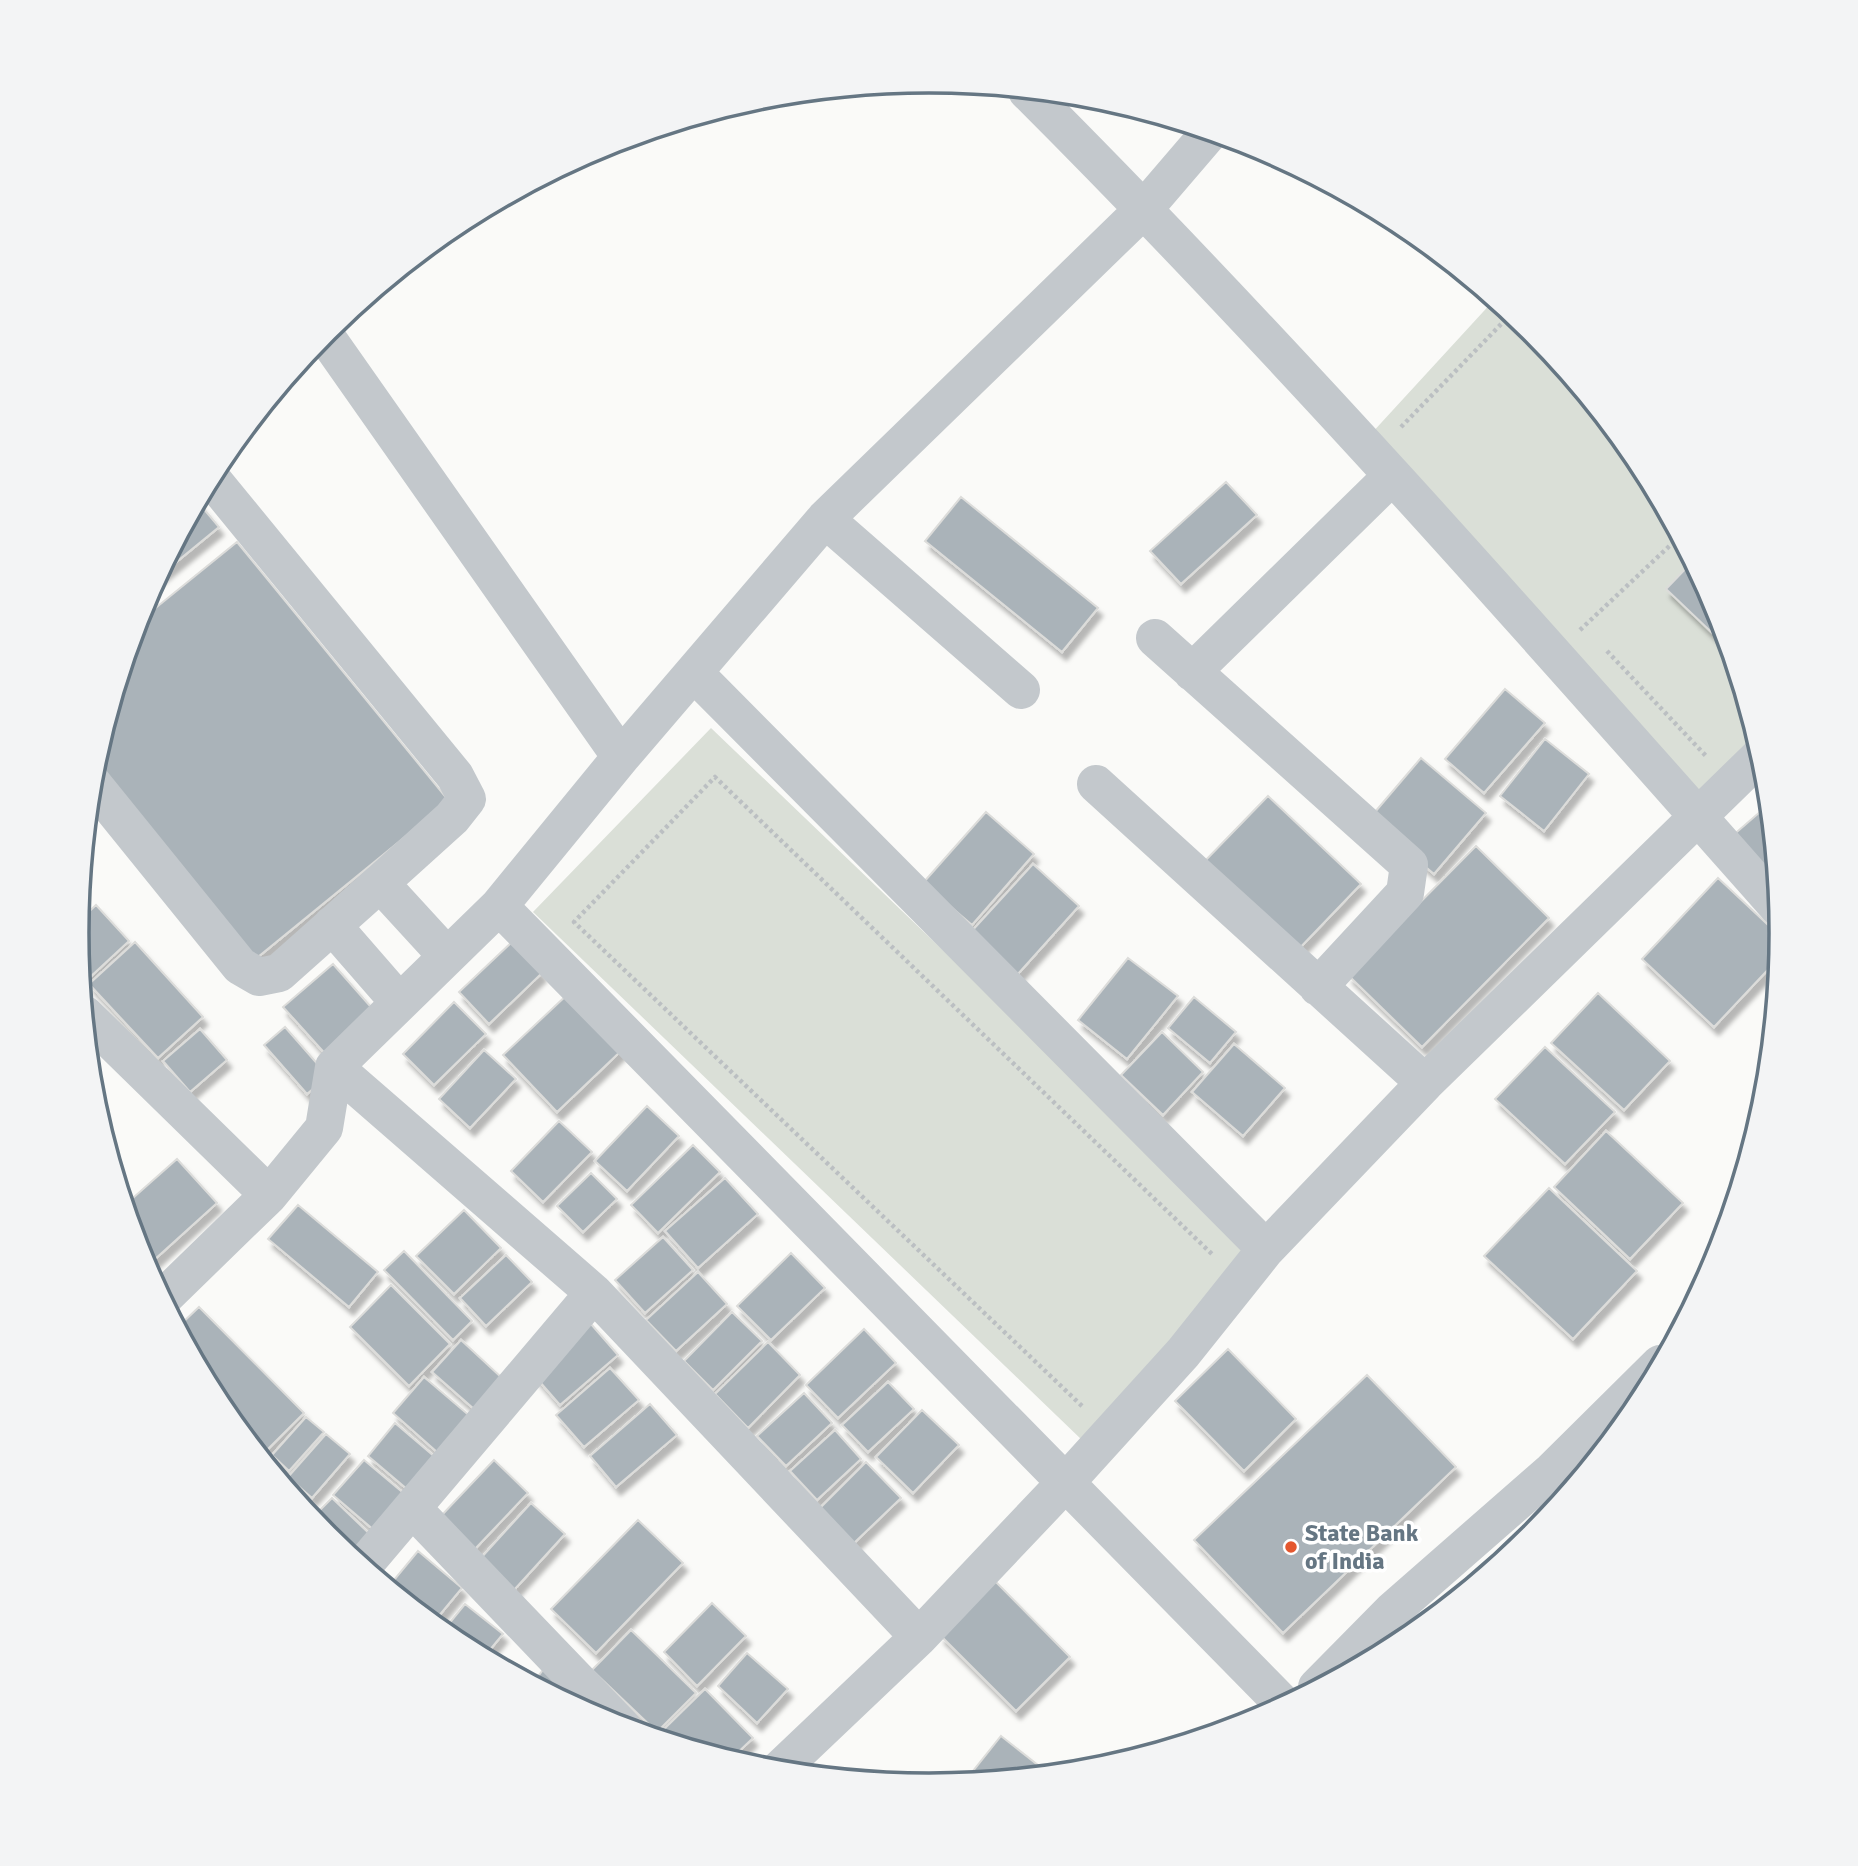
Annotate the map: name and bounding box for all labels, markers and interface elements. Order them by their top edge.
place label: State Bank of India [1305,1518,1419,1576]
marker: State Bank of India [1283,1539,1299,1555]

